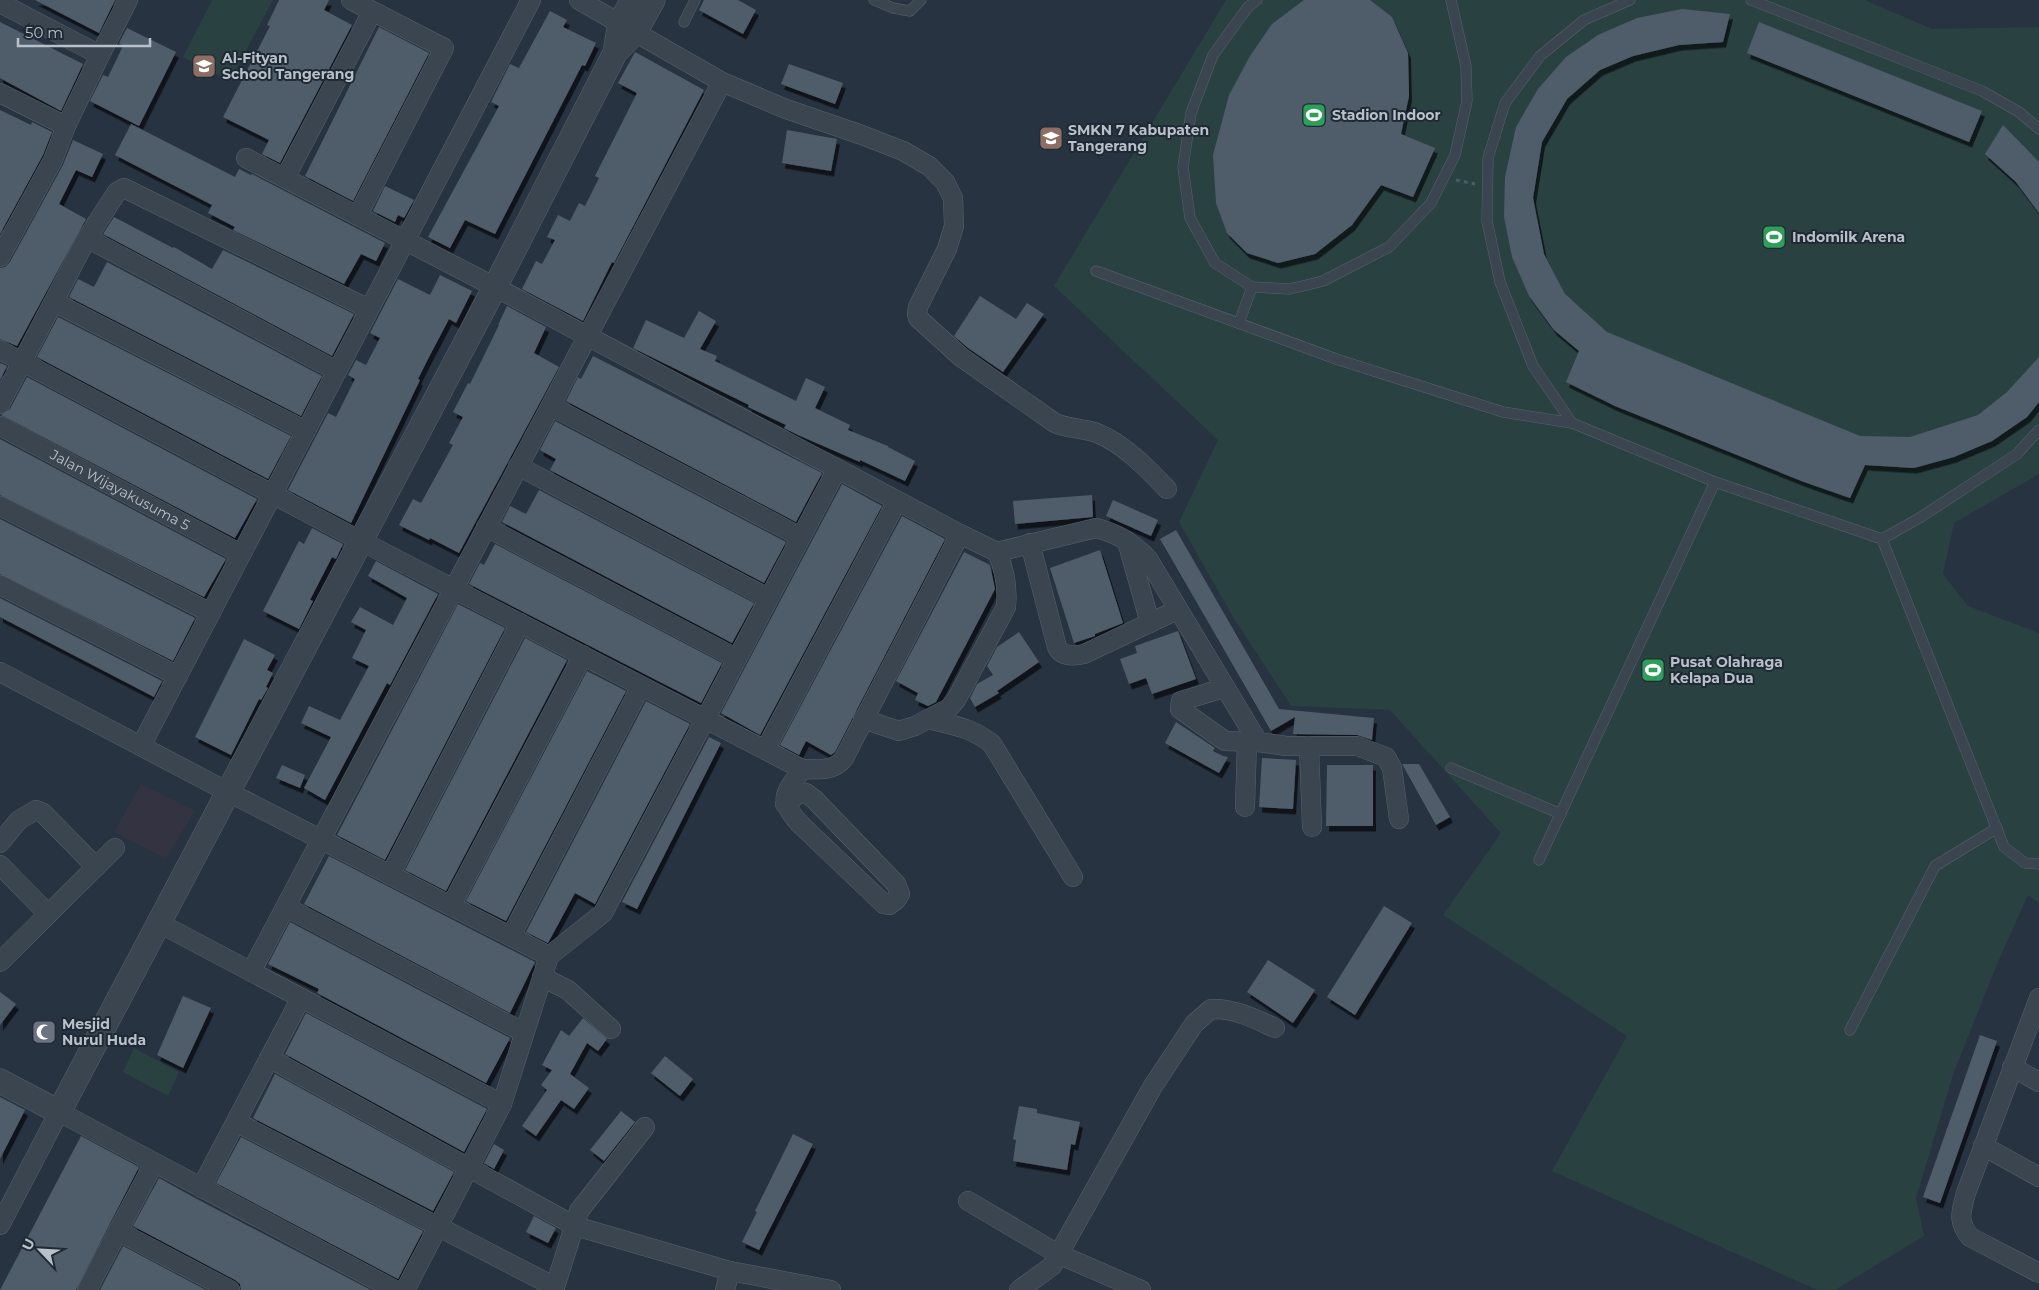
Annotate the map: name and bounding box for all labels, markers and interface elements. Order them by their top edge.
scale bar [18,15,150,47]
text: 50 m [25,23,63,42]
place label: Al-Fityan School Tangerang [221,49,354,83]
school or university icon: Al-Fityan School Tangerang [191,53,217,79]
sports icon: Stadion Indoor [1301,102,1327,128]
place label: Stadion Indoor [1332,106,1441,124]
place label: SMKN 7 Kabupaten Tangerang [1068,121,1209,155]
school or university icon: SMKN 7 Kabupaten Tangerang [1038,125,1064,151]
sports icon: Indomilk Arena [1761,224,1787,250]
place label: Indomilk Arena [1792,228,1905,246]
street label: Jalan Wijayakusuma 5 [46,445,193,534]
place label: Pusat Olahraga Kelapa Dua [1670,653,1783,687]
sports icon: Pusat Olahraga Kelapa Dua [1640,657,1666,683]
place label: Mesjid Nurul Huda [62,1015,146,1049]
mosque icon: Mesjid Nurul Huda [31,1019,57,1045]
north arrow [15,1225,65,1275]
text: U [18,1236,39,1253]

